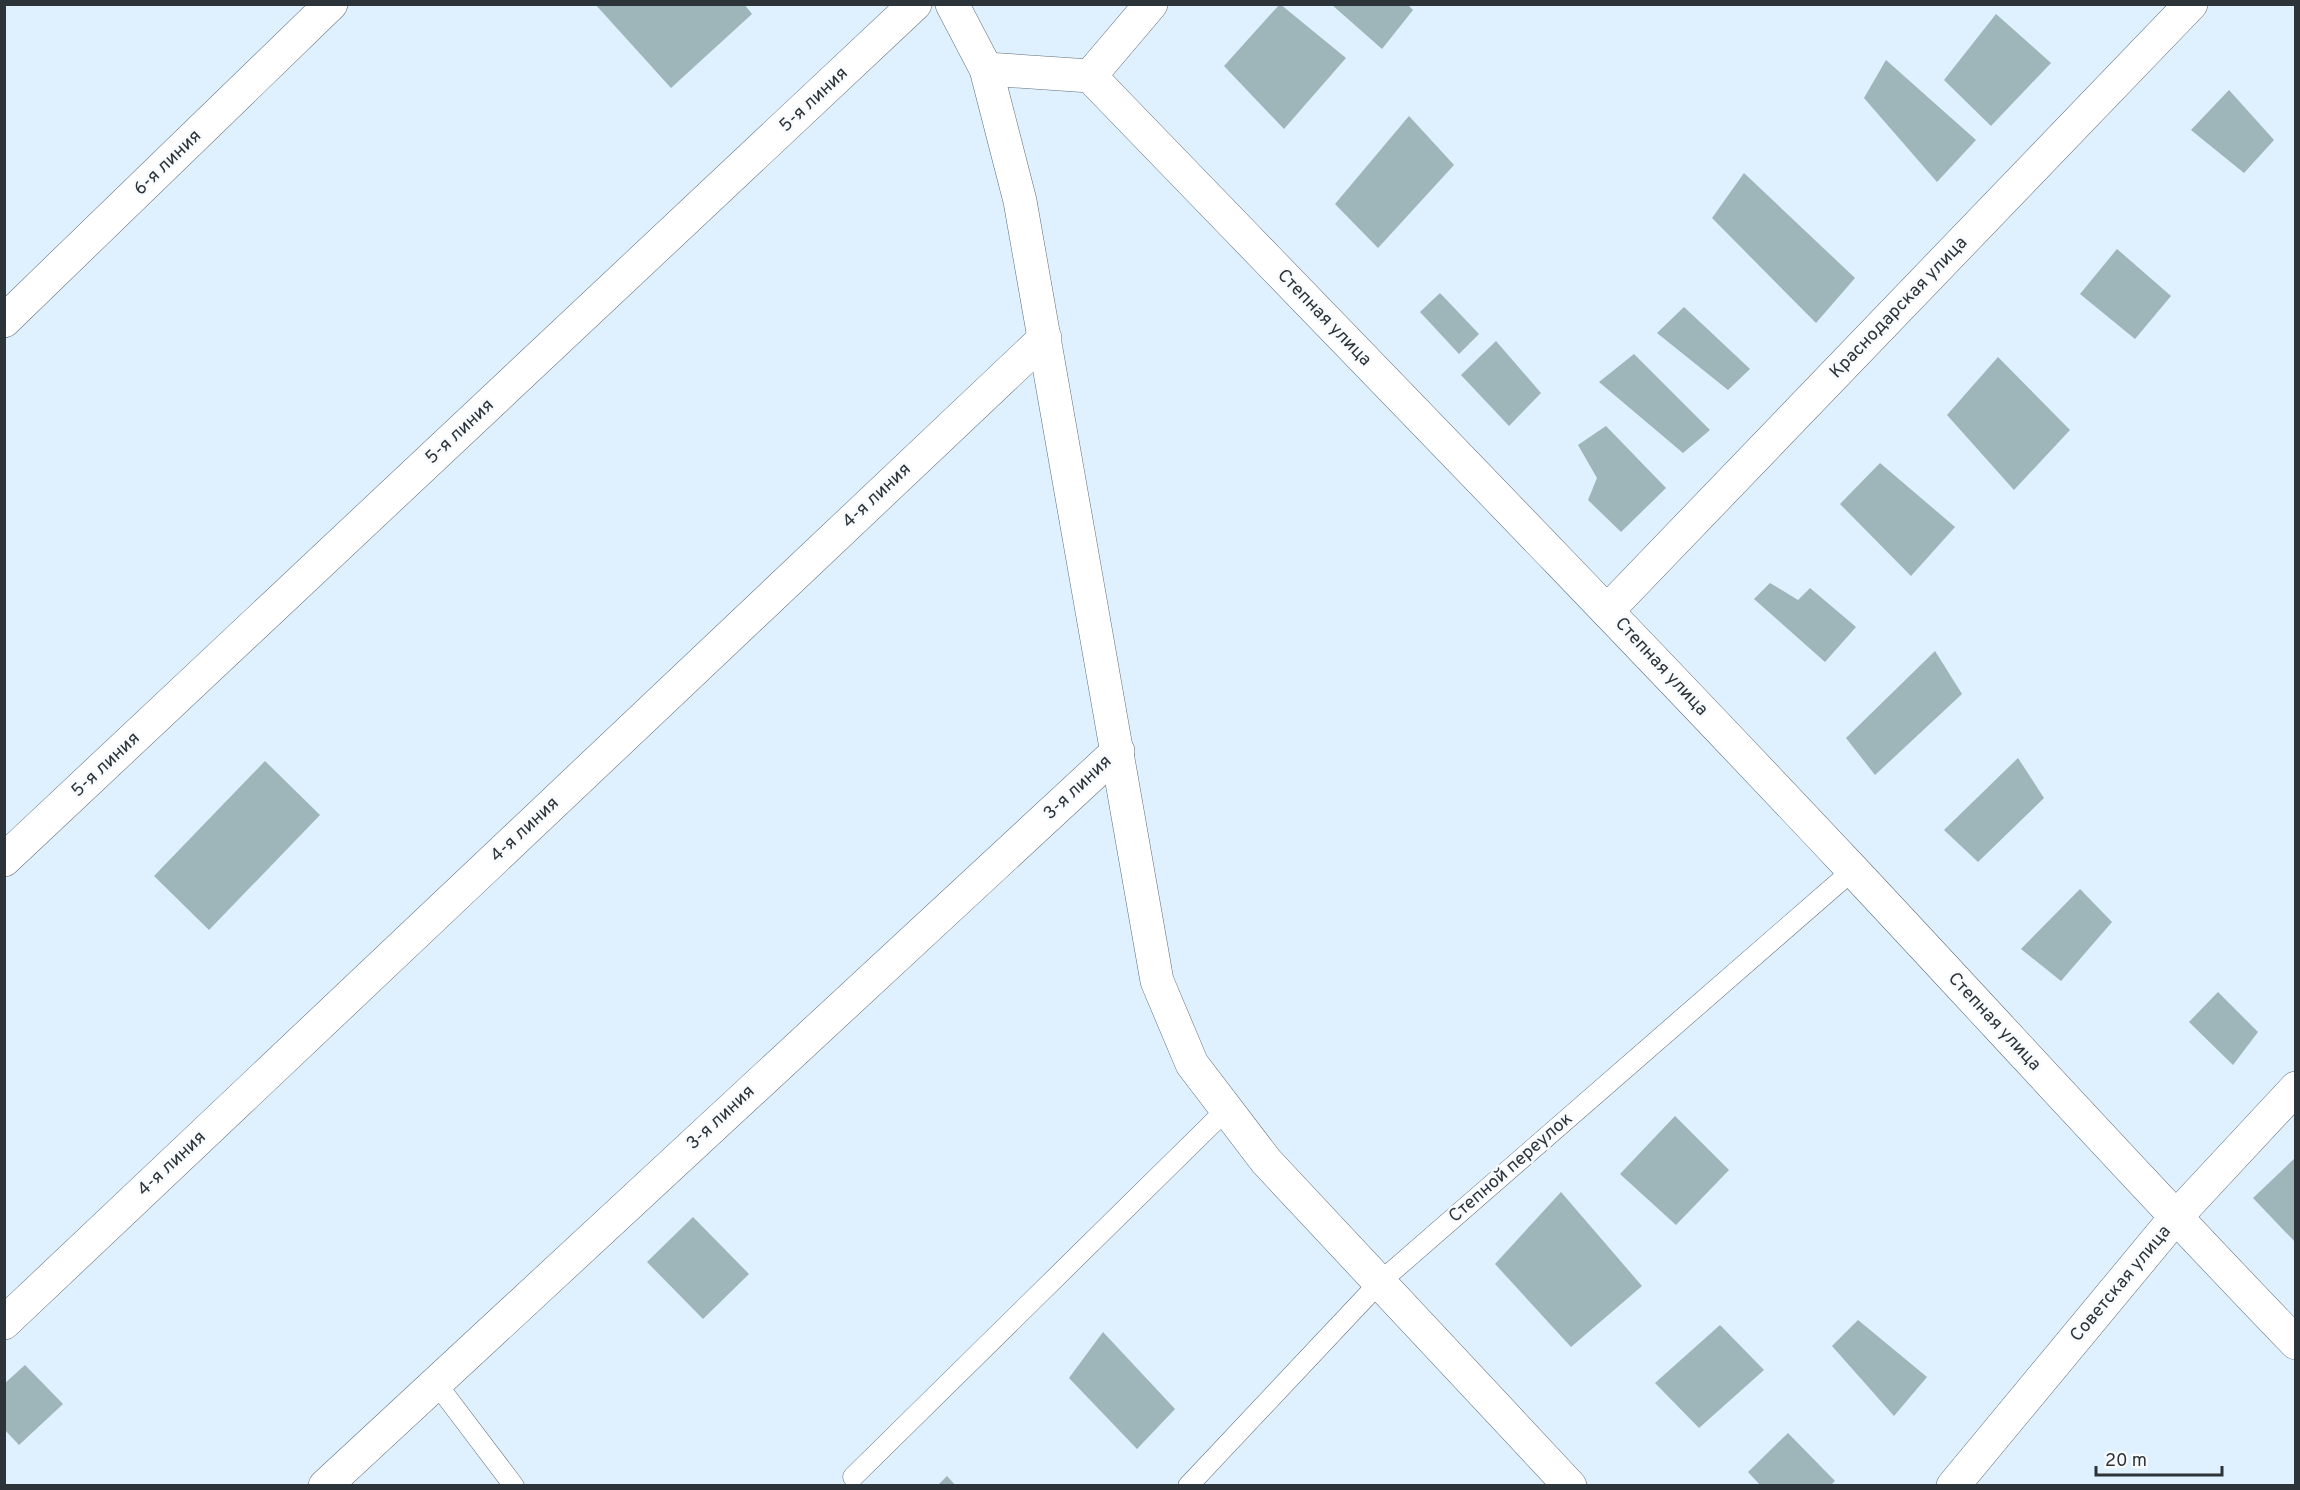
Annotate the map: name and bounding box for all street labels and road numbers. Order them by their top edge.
street label: 5-я линия [775,62,853,138]
street label: 6-я линия [129,125,207,201]
street label: Краснодарская улица [1825,232,1973,384]
street label: Степная улица [1272,265,1376,371]
street label: 5-я линия [421,394,499,470]
street label: 4-я линия [838,458,916,534]
street label: Степная улица [1609,613,1713,721]
street label: 5-я линия [67,727,145,803]
street label: 3-я линия [1039,751,1117,825]
street label: 4-я линия [486,792,564,868]
street label: Степная улица [1942,968,2046,1076]
street label: 3-я линия [682,1081,760,1155]
street label: Степной переулок [1444,1108,1578,1228]
street label: 4-я линия [133,1126,211,1202]
street label: Советская улица [2066,1221,2176,1347]

